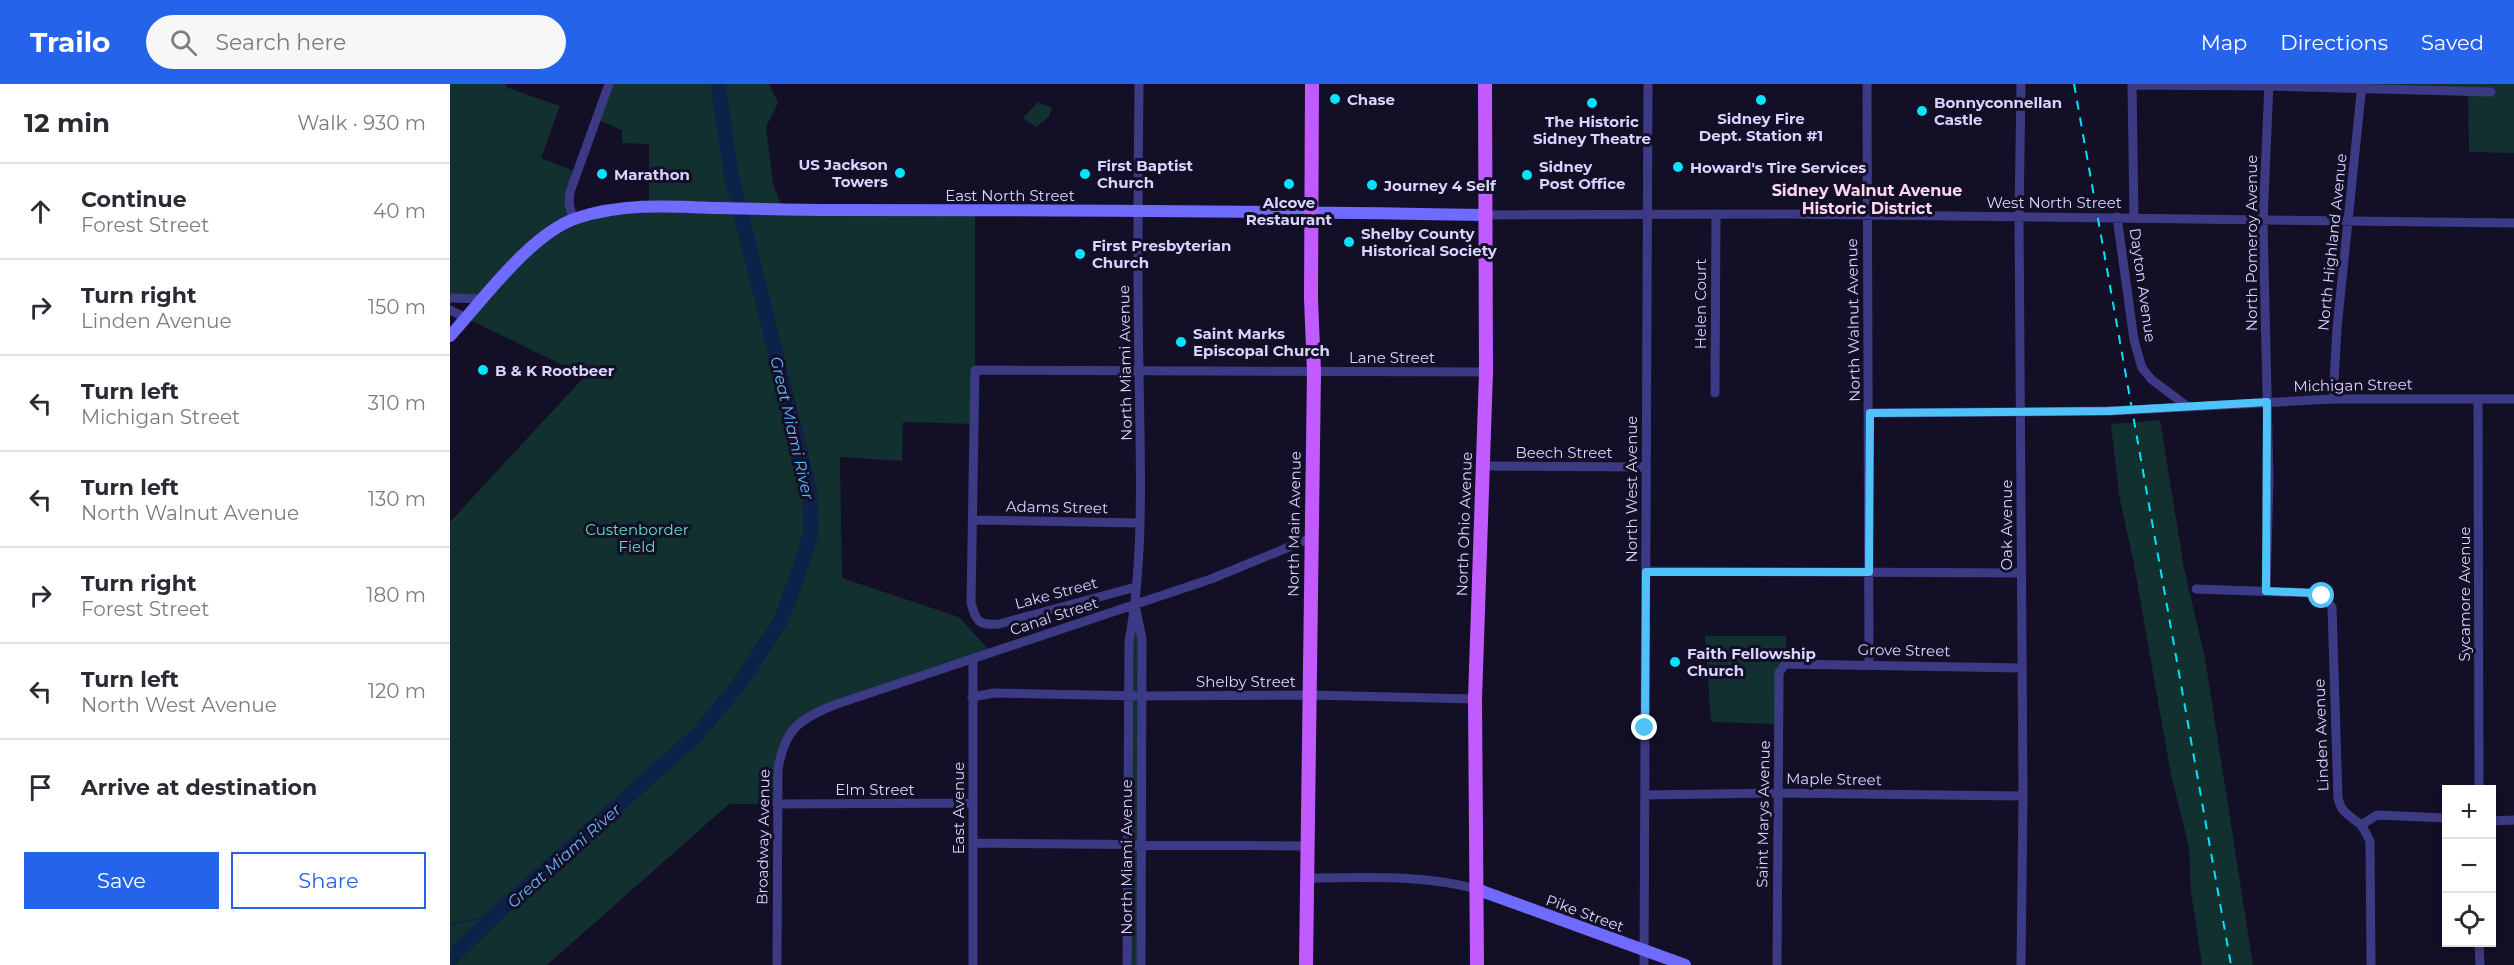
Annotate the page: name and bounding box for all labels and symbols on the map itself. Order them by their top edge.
place label: Chase [1347,90,1395,109]
marker: Chase [1328,92,1342,106]
marker: Sidney Fire Dept. Station #1 [1754,93,1768,107]
place label: Bonnyconnellan Castle [1934,93,2062,129]
marker: The Historic Sidney Theatre [1585,96,1599,110]
marker: Bonnyconnellan Castle [1915,104,1929,118]
place label: Sidney Fire Dept. Station #1 [1699,109,1823,145]
place label: The Historic Sidney Theatre [1533,112,1651,148]
street label: North Highland Avenue [2313,152,2351,332]
place label: US Jackson Towers [798,155,888,191]
street label: North Pomeroy Avenue [2242,155,2261,331]
place label: First Baptist Church [1097,156,1193,192]
place label: Sidney Post Office [1539,157,1625,193]
place label: Howard's Tire Services [1690,158,1866,177]
marker: Howard's Tire Services [1671,160,1685,174]
place label: Marathon [614,165,690,184]
marker: US Jackson Towers [893,166,907,180]
marker: Marathon [595,167,609,181]
marker: First Baptist Church [1078,167,1092,181]
marker: Sidney Post Office [1520,168,1534,182]
place label: Journey 4 Self [1383,176,1497,195]
marker: Alcove Restaurant [1282,177,1296,191]
marker: Journey 4 Self [1365,178,1379,192]
district label: Sidney Walnut Avenue Historic District [1772,181,1962,218]
street label: East North Street [945,186,1075,205]
place label: Alcove Restaurant [1246,193,1333,229]
street label: West North Street [1986,193,2122,212]
place label: Shelby County Historical Society [1361,224,1498,260]
street label: Dayton Avenue [2126,227,2160,343]
marker: Shelby County Historical Society [1342,235,1356,249]
place label: First Presbyterian Church [1092,236,1231,272]
street label: North Walnut Avenue [1842,238,1864,402]
marker: First Presbyterian Church [1073,247,1087,261]
street label: Helen Court [1691,259,1710,349]
street label: North Miami Avenue [1114,285,1136,441]
place label: Saint Marks Episcopal Church [1193,324,1330,360]
marker: Saint Marks Episcopal Church [1174,335,1188,349]
street label: Lane Street [1349,348,1435,367]
water label: Great Miami River [766,355,818,502]
place label: B & K Rootbeer [495,361,615,380]
marker: B & K Rootbeer [476,363,490,377]
street label: Michigan Street [2293,374,2413,396]
street label: North West Avenue [1622,416,1641,562]
street label: Beech Street [1515,443,1613,462]
street label: North Main Avenue [1283,451,1305,597]
street label: North Ohio Avenue [1452,451,1476,597]
street label: Oak Avenue [1997,480,2016,570]
street label: Adams Street [1006,497,1108,517]
park label: Custenborder Field [585,520,689,556]
street label: Sycamore Avenue [2455,526,2474,662]
street label: Lake Street [1013,573,1099,613]
route start [2308,582,2334,608]
street label: Canal Street [1007,593,1101,639]
street label: Grove Street [1857,640,1951,660]
place label: Faith Fellowship Church [1687,644,1816,680]
marker: Faith Fellowship Church [1668,655,1682,669]
street label: Shelby Street [1196,672,1296,691]
street label: Linden Avenue [2310,678,2332,792]
route end [1631,714,1657,740]
street label: Saint Marys Avenue [1752,740,1774,888]
street label: East Avenue [949,762,968,854]
street label: Broadway Avenue [752,769,774,905]
street label: Maple Street [1786,769,1882,789]
street label: North Miami Avenue [1117,779,1136,935]
street label: Elm Street [835,780,915,799]
water label: Great Miami River [503,800,625,912]
street label: Pike Street [1543,890,1627,936]

